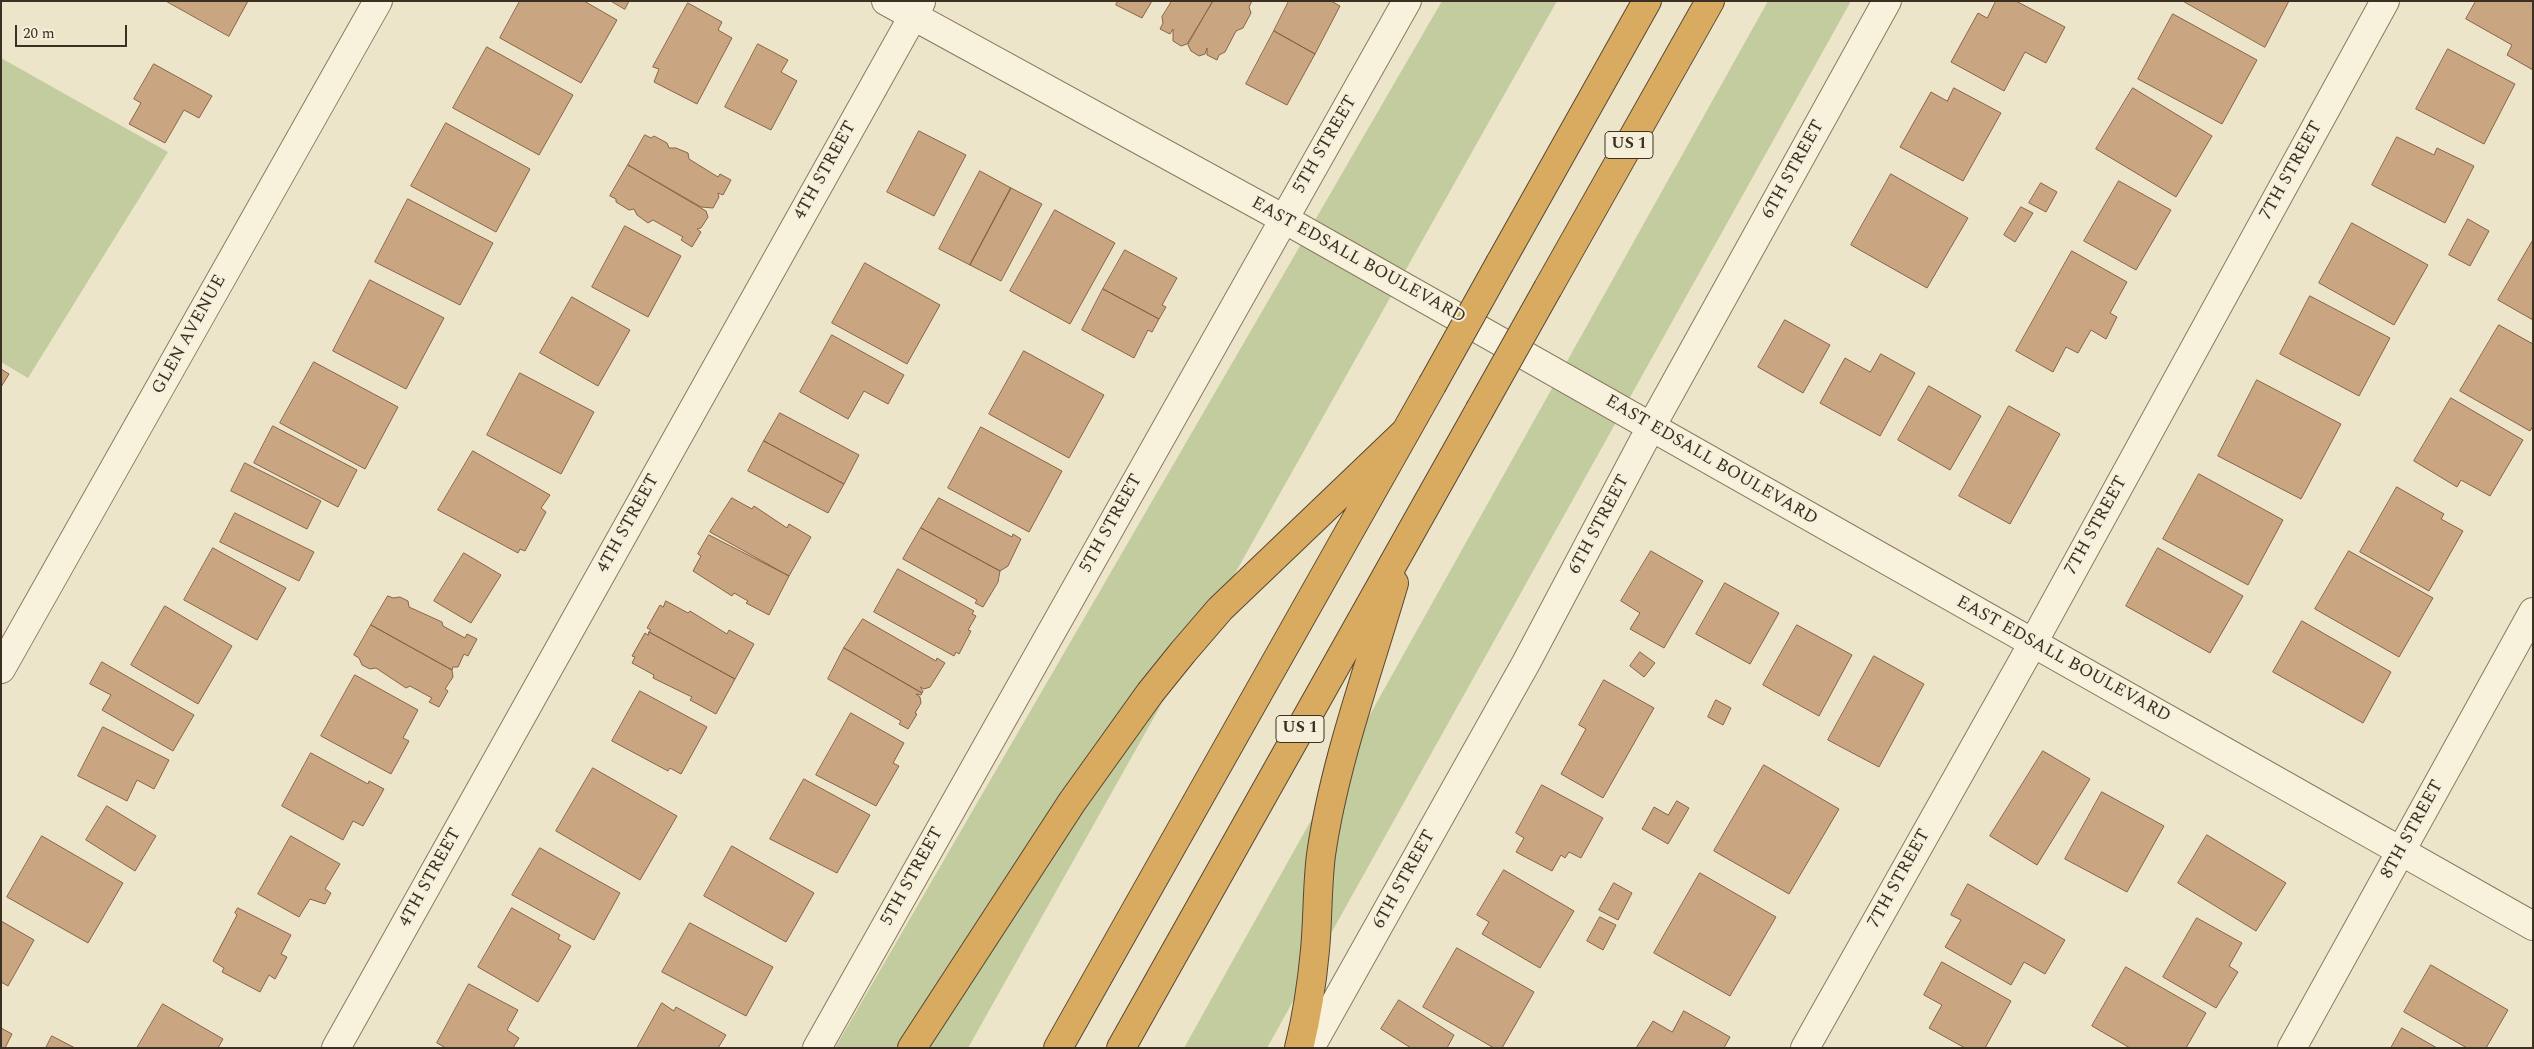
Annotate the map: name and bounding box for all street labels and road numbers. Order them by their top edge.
street label: 5TH STREET [1289,92,1363,198]
street label: 6TH STREET [1758,117,1830,223]
street label: 4TH STREET [790,118,862,224]
street label: 7TH STREET [2256,118,2328,224]
road number: US 1 [1605,132,1653,158]
street label: EAST EDSALL BOULEVARD [1247,193,1469,329]
street label: GLEN AVENUE [148,272,232,398]
street label: EAST EDSALL BOULEVARD [1601,391,1821,531]
street label: 4TH STREET [593,471,665,577]
street label: 5TH STREET [1076,471,1148,577]
street label: 6TH STREET [1565,472,1635,578]
street label: 7TH STREET [2061,473,2133,579]
street label: EAST EDSALL BOULEVARD [1952,592,2174,728]
road number: US 1 [1276,716,1324,742]
street label: 8TH STREET [2377,777,2449,883]
street label: 5TH STREET [877,824,949,930]
street label: 4TH STREET [395,825,467,931]
street label: 7TH STREET [1864,826,1936,932]
street label: 6TH STREET [1369,827,1441,933]

